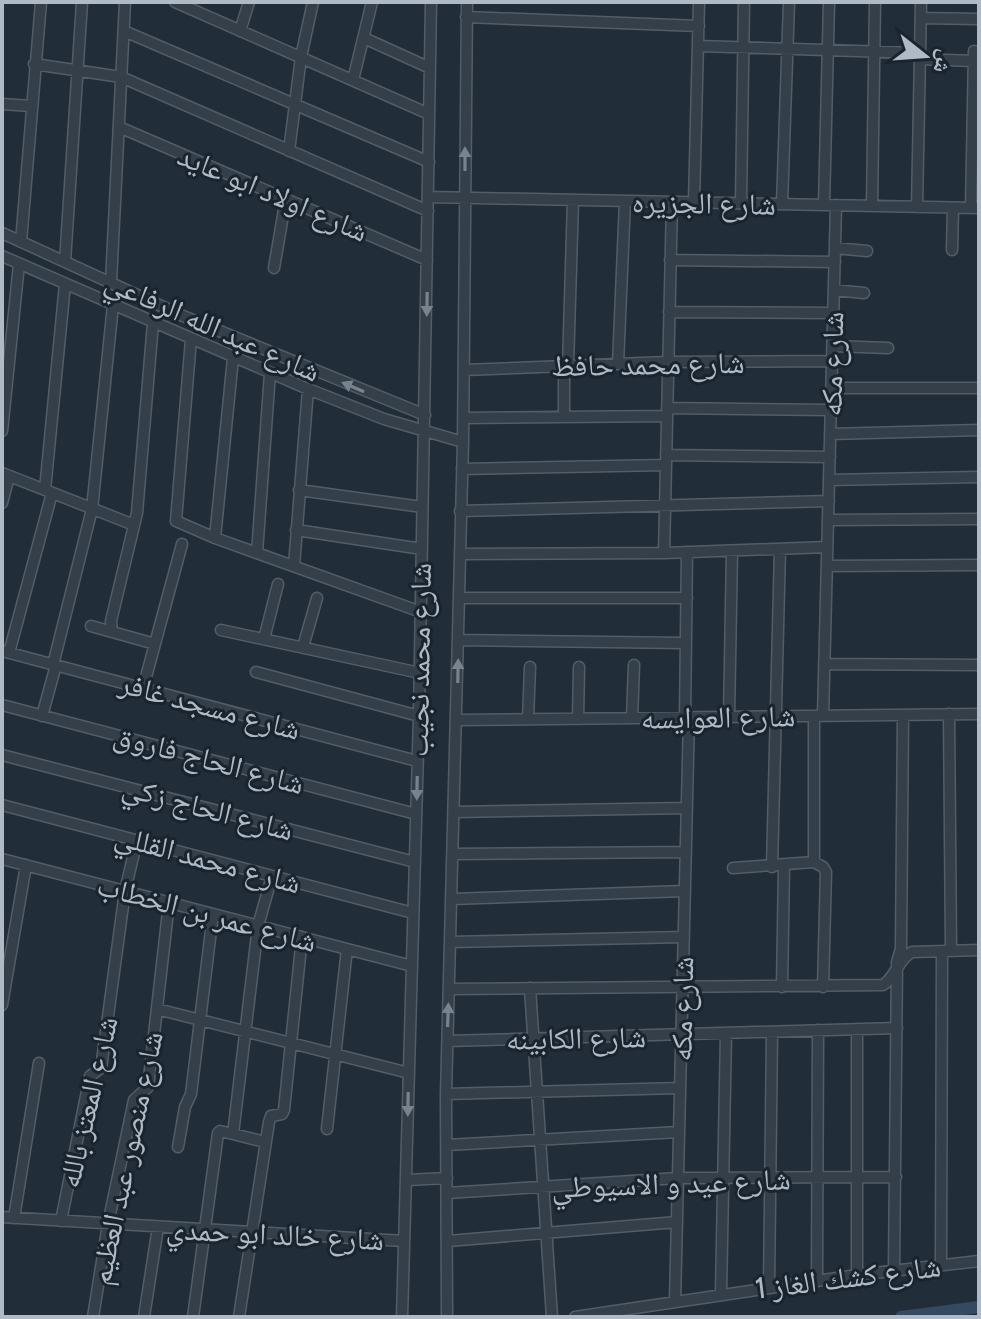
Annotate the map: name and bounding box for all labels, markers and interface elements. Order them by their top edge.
north arrow [885,16,965,96]
text: ش [927,47,960,77]
street label: شارع اولاد ابو عايد [172,136,374,251]
one-way arrow [459,146,471,171]
street label: شارع الجزيره [632,183,776,224]
street label: شارع عبد الله الرفاعي [97,262,326,395]
one-way arrow [421,292,433,317]
street label: شارع مكه [813,311,852,417]
street label: شارع محمد حافظ [551,344,745,385]
one-way arrow [341,380,365,393]
street label: شارع محمد نجيب [399,563,440,757]
one-way arrow [452,658,464,683]
street label: شارع مسجد غافر [114,664,305,749]
street label: شارع العوايسه [640,697,796,738]
street label: شارع الحاج فاروق [109,716,308,803]
street label: شارع الحاج زكي [117,767,297,854]
one-way arrow [410,776,423,801]
street label: شارع محمد القللي [109,816,305,907]
street label: شارع عمر بن الخطاب [93,866,321,961]
street label: شارع مكه [663,956,702,1062]
one-way arrow [442,1002,455,1027]
street label: شارع المعتز بالله [50,1013,127,1192]
street label: شارع الكابينه [506,1018,646,1059]
street label: شارع منصور عبد العظيم [81,1028,173,1289]
one-way arrow [402,1092,414,1117]
street label: شارع عيد و الاسيوطي [551,1160,791,1211]
street label: شارع خالد ابو حمدي [165,1210,385,1264]
street label: شارع كشك الغاز 1 [753,1247,943,1308]

